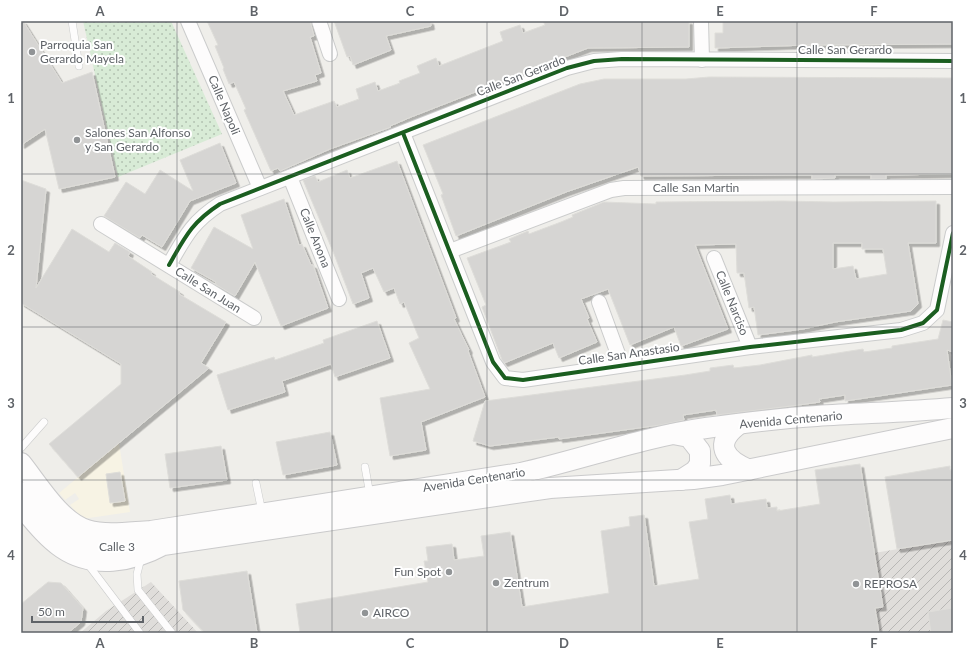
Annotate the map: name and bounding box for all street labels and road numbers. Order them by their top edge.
street label: Calle San Gerardo [798,42,892,57]
street label: Calle San Gerardo [474,52,568,99]
street label: Calle Napoli [205,73,244,137]
street label: Calle San Martin [653,180,739,195]
street label: Calle Anona [297,206,334,270]
street label: Calle San Juan [172,263,244,316]
street label: Calle Narciso [713,268,752,338]
street label: Calle San Anastasio [577,339,681,368]
street label: Avenida Centenario [739,408,843,431]
street label: Avenida Centenario [422,464,526,495]
street label: Calle 3 [99,539,135,554]

